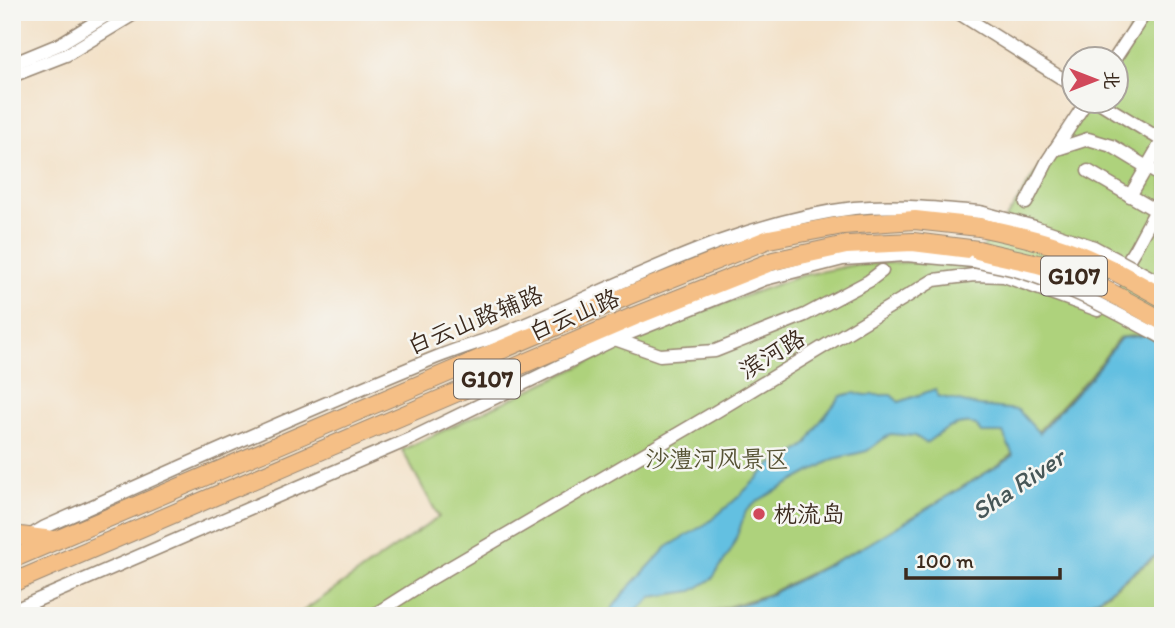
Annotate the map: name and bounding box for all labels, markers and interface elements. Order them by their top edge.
north arrow [1060,46,1130,116]
text: 北 [1100,70,1123,90]
road number: G107 [1041,256,1107,296]
street label: 白云山路辅路 [403,279,547,360]
street label: 白云山路 [524,282,624,347]
street label: 滨河路 [733,323,810,385]
road number: G107 [454,360,520,398]
water label: Sha River [965,440,1073,527]
park label: 沙澧河风景区 [645,444,789,473]
place label: 枕流岛 [773,499,845,528]
marker: 枕流岛 [751,506,767,522]
scale bar [906,537,1060,581]
text: 100 m [916,548,974,573]

